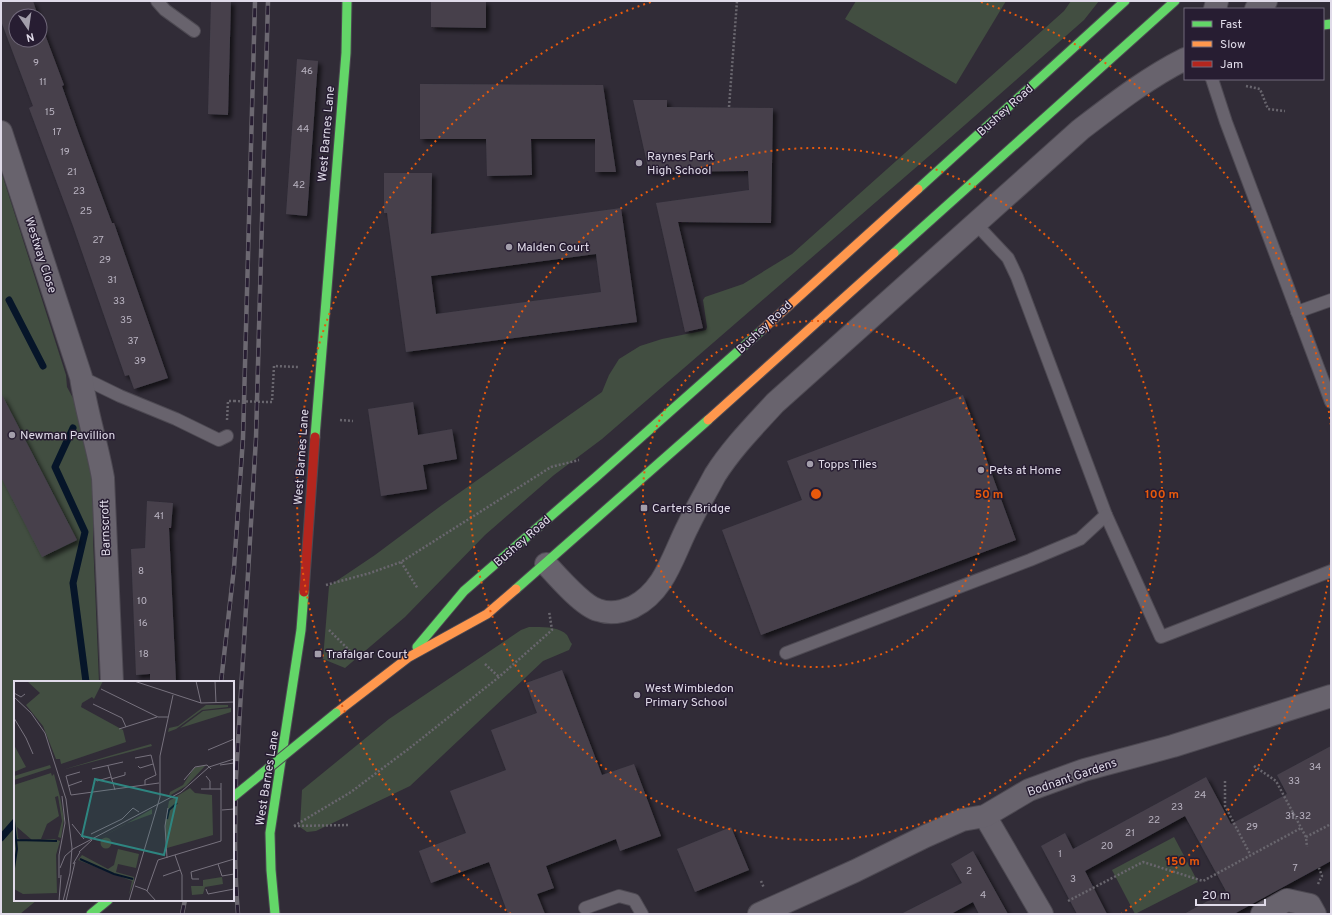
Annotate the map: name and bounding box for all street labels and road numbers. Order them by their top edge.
street label: Bushey Road [974,81,1037,140]
street label: West Barnes Lane [315,85,339,183]
street label: Westway Close [20,215,60,296]
street label: Bushey Road [733,298,796,358]
street label: West Barnes Lane [291,408,313,506]
street label: Barnscroft [97,499,115,557]
street label: Bushey Road [491,513,554,571]
street label: West Barnes Lane [253,729,283,827]
street label: Bodnant Gardens [1025,755,1119,801]

